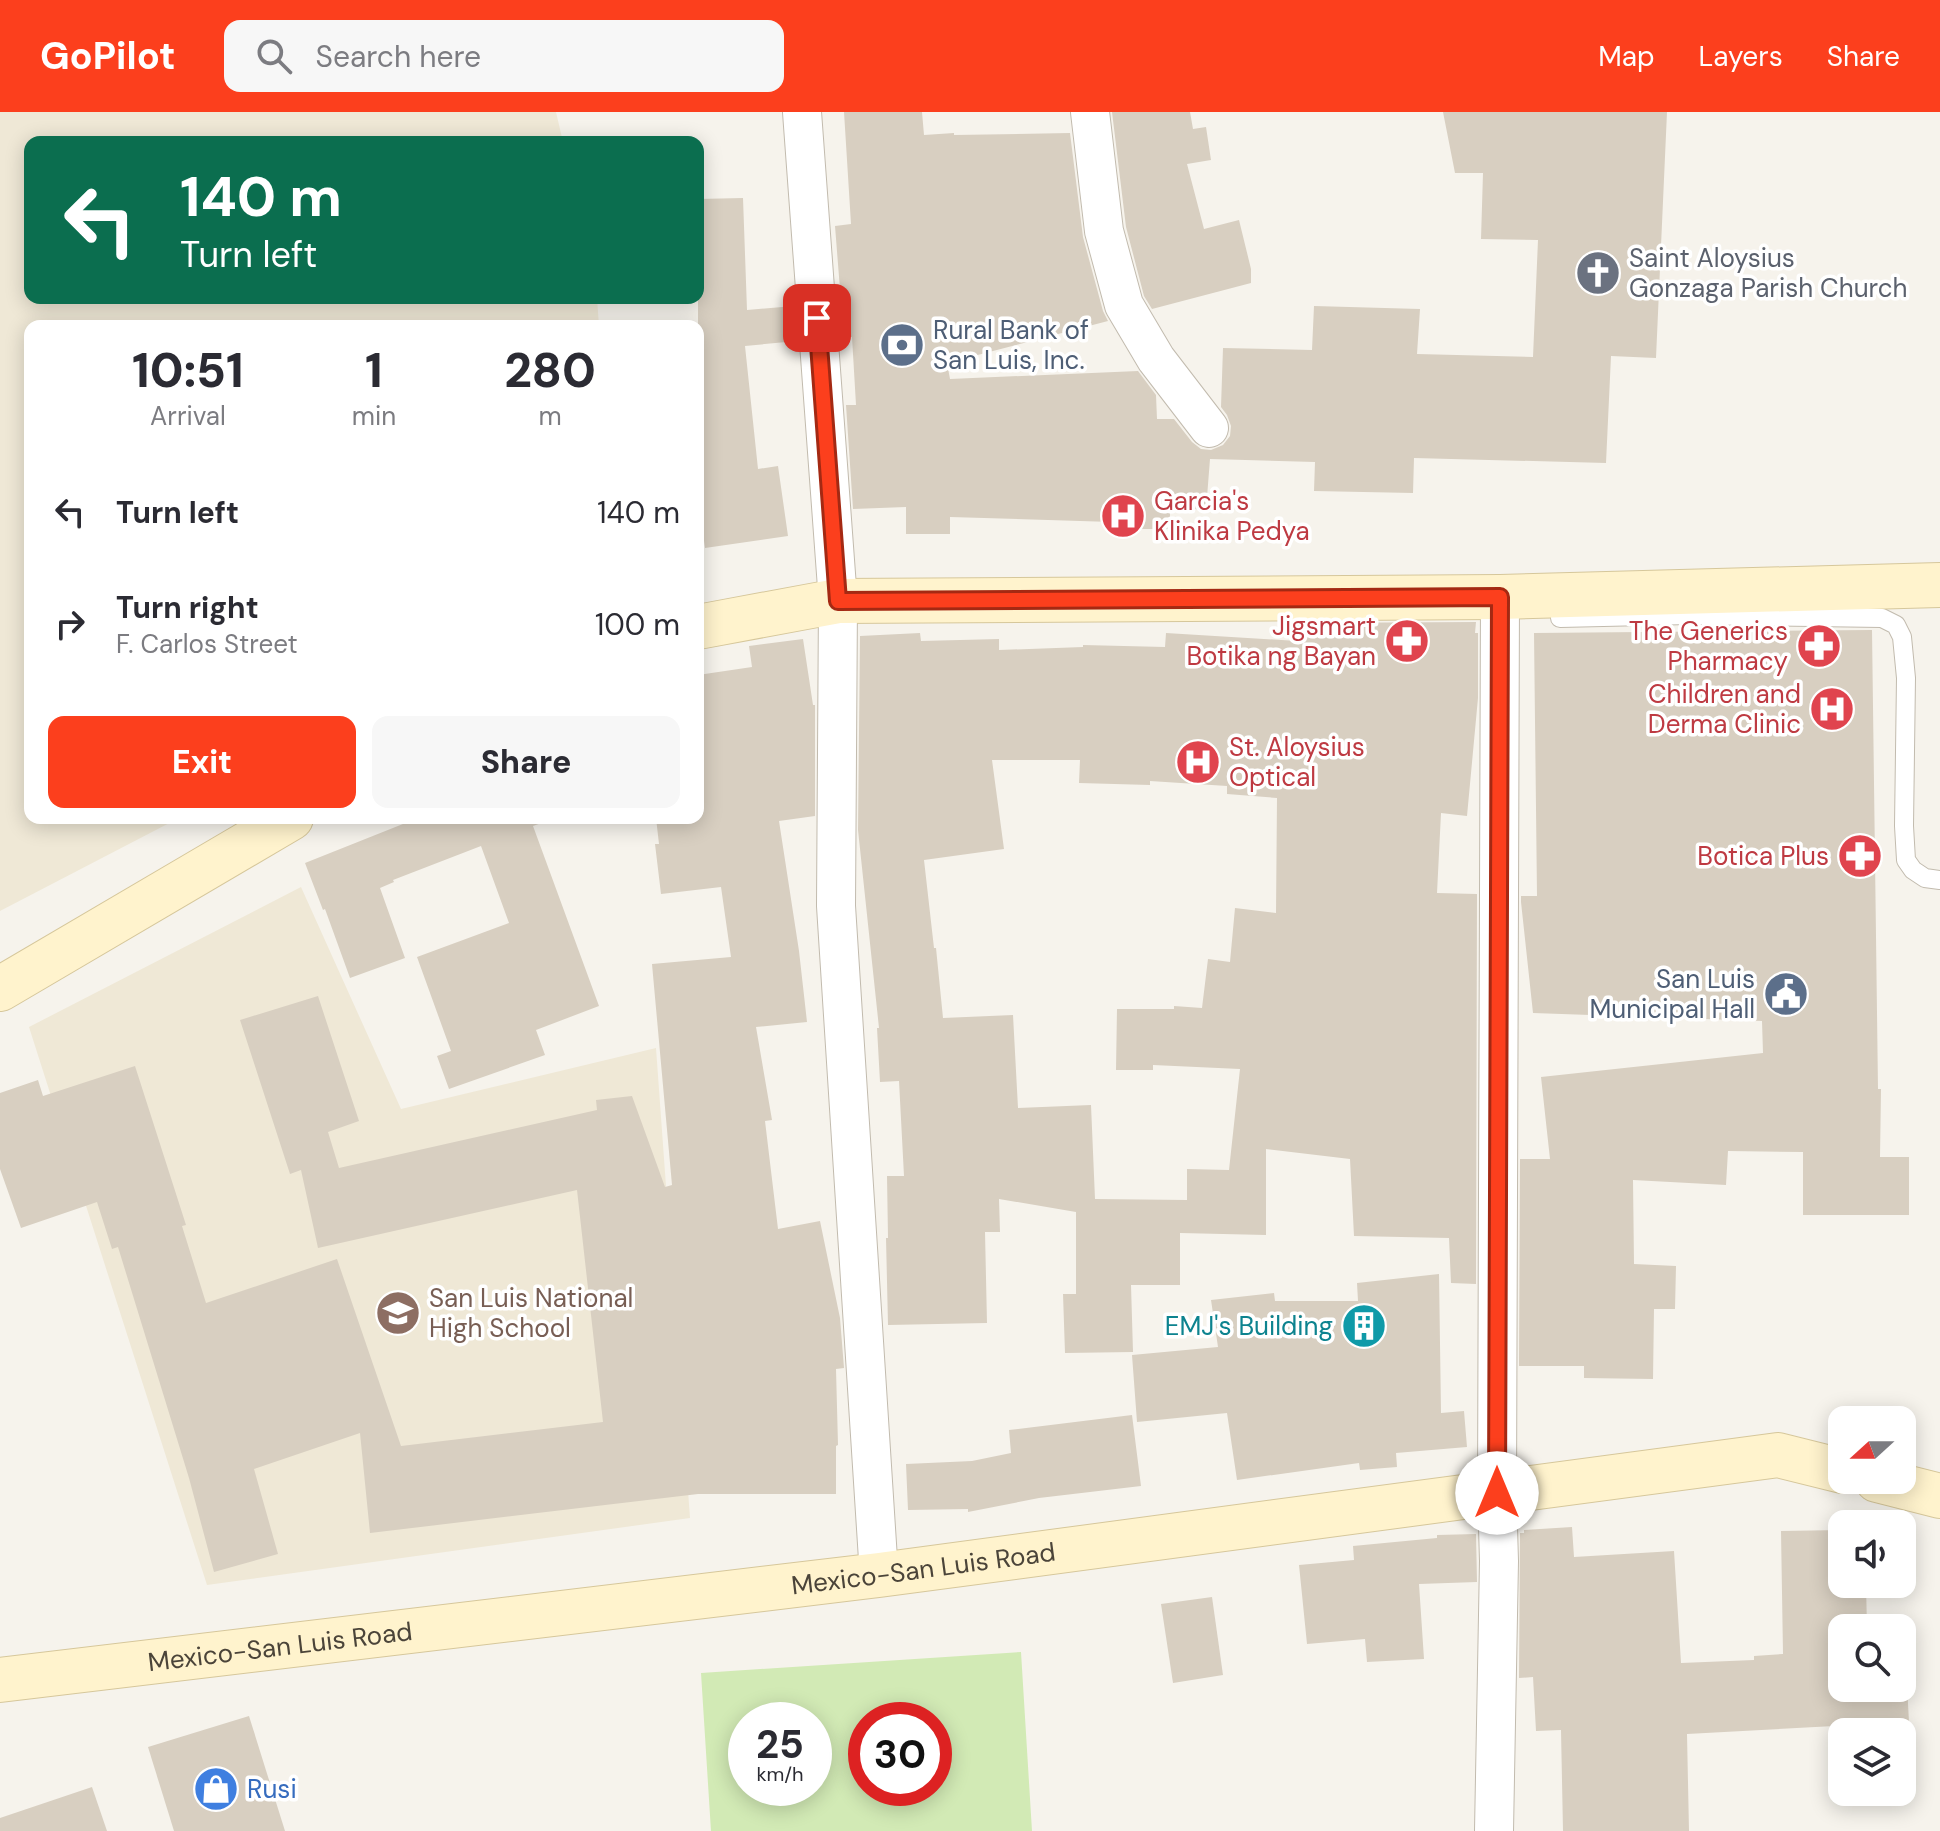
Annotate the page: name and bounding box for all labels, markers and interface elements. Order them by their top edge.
search box [224,20,784,92]
text: GoPilot [40,31,176,81]
icon: search [252,34,296,78]
text: Search here [316,37,481,76]
text: Map [1598,38,1655,75]
text: Layers [1699,38,1783,75]
text: Share [1827,38,1900,75]
text: 140 m [180,160,342,233]
icon: left [48,168,152,272]
text: Turn left [180,231,317,278]
place label: Saint Aloysius Gonzaga Parish Church [1629,241,1908,305]
church icon: Saint Aloysius Gonzaga Parish Church [1574,249,1622,297]
pin [783,284,851,352]
icon: arrive [795,296,839,340]
place label: Rural Bank of San Luis, Inc. [933,313,1089,377]
bank icon: Rural Bank of San Luis, Inc. [878,321,926,369]
text: 10:51 [132,339,244,402]
text: 1 [365,339,383,402]
text: 280 [504,339,596,402]
text: Arrival [150,399,226,433]
text: min [352,399,396,433]
text: m [538,399,562,433]
place label: Garcia's Klinika Pedya [1154,484,1310,548]
icon: left [48,490,92,534]
hospital icon: Garcia's Klinika Pedya [1099,492,1147,540]
text: Turn left [116,493,239,532]
text: 140 m [597,493,680,532]
text: Turn right [116,588,259,627]
icon: right [48,602,92,646]
text: 100 m [595,605,680,644]
place label: Jigsmart Botika ng Bayan [1186,609,1376,673]
place label: The Generics Pharmacy [1629,614,1788,678]
pharmacy icon: Jigsmart Botika ng Bayan [1383,617,1431,665]
pharmacy icon: The Generics Pharmacy [1795,622,1843,670]
text: F. Carlos Street [116,627,298,661]
place label: Children and Derma Clinic [1648,677,1801,741]
hospital icon: Children and Derma Clinic [1808,685,1856,733]
button: Exit [48,716,356,808]
button: Share [372,716,680,808]
place label: St. Aloysius Optical [1229,730,1365,794]
hospital icon: St. Aloysius Optical [1174,738,1222,786]
pharmacy icon: Botica Plus [1836,832,1884,880]
place label: Botica Plus [1697,839,1829,873]
place label: San Luis Municipal Hall [1589,962,1755,1026]
public building icon: San Luis Municipal Hall [1762,970,1810,1018]
place label: San Luis National High School [429,1281,633,1345]
school or university icon: San Luis National High School [374,1289,422,1337]
building icon: EMJ's Building [1340,1302,1388,1350]
place label: EMJ's Building [1165,1309,1333,1343]
north arrow [1828,1406,1916,1494]
map controls [1828,1406,1916,1806]
position arrow [1455,1451,1539,1535]
button: sound [1828,1510,1916,1598]
street label: Mexico-San Luis Road [789,1535,1057,1602]
street label: Mexico-San Luis Road [146,1614,414,1679]
button: search [1828,1614,1916,1702]
speed limit sign: 30 [848,1702,952,1806]
text: 25 [756,1718,804,1770]
button: layers [1828,1718,1916,1806]
text: km/h [756,1761,804,1787]
shop icon: Rusi [192,1765,240,1813]
place label: Rusi [247,1772,297,1806]

